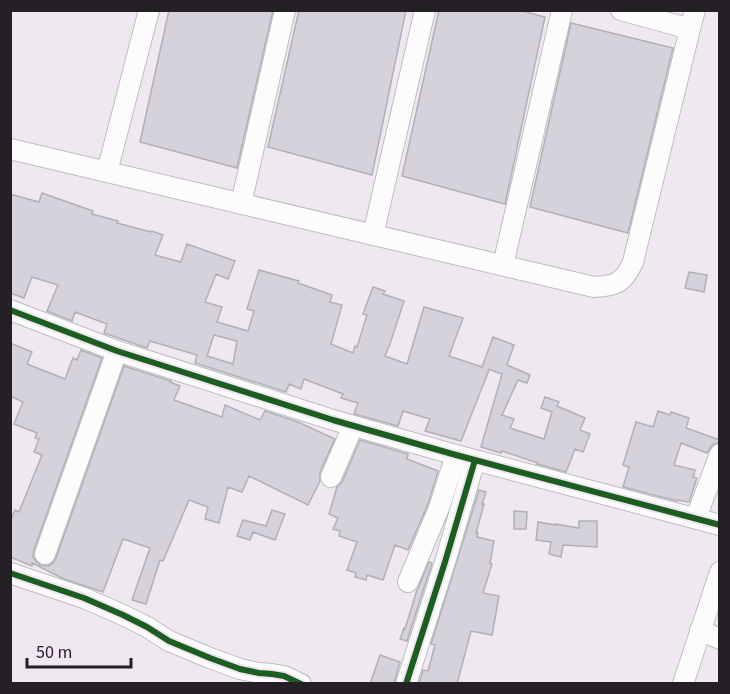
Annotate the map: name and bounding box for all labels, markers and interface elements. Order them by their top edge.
scale bar [27,631,130,669]
text: 50 m [36,640,72,665]

